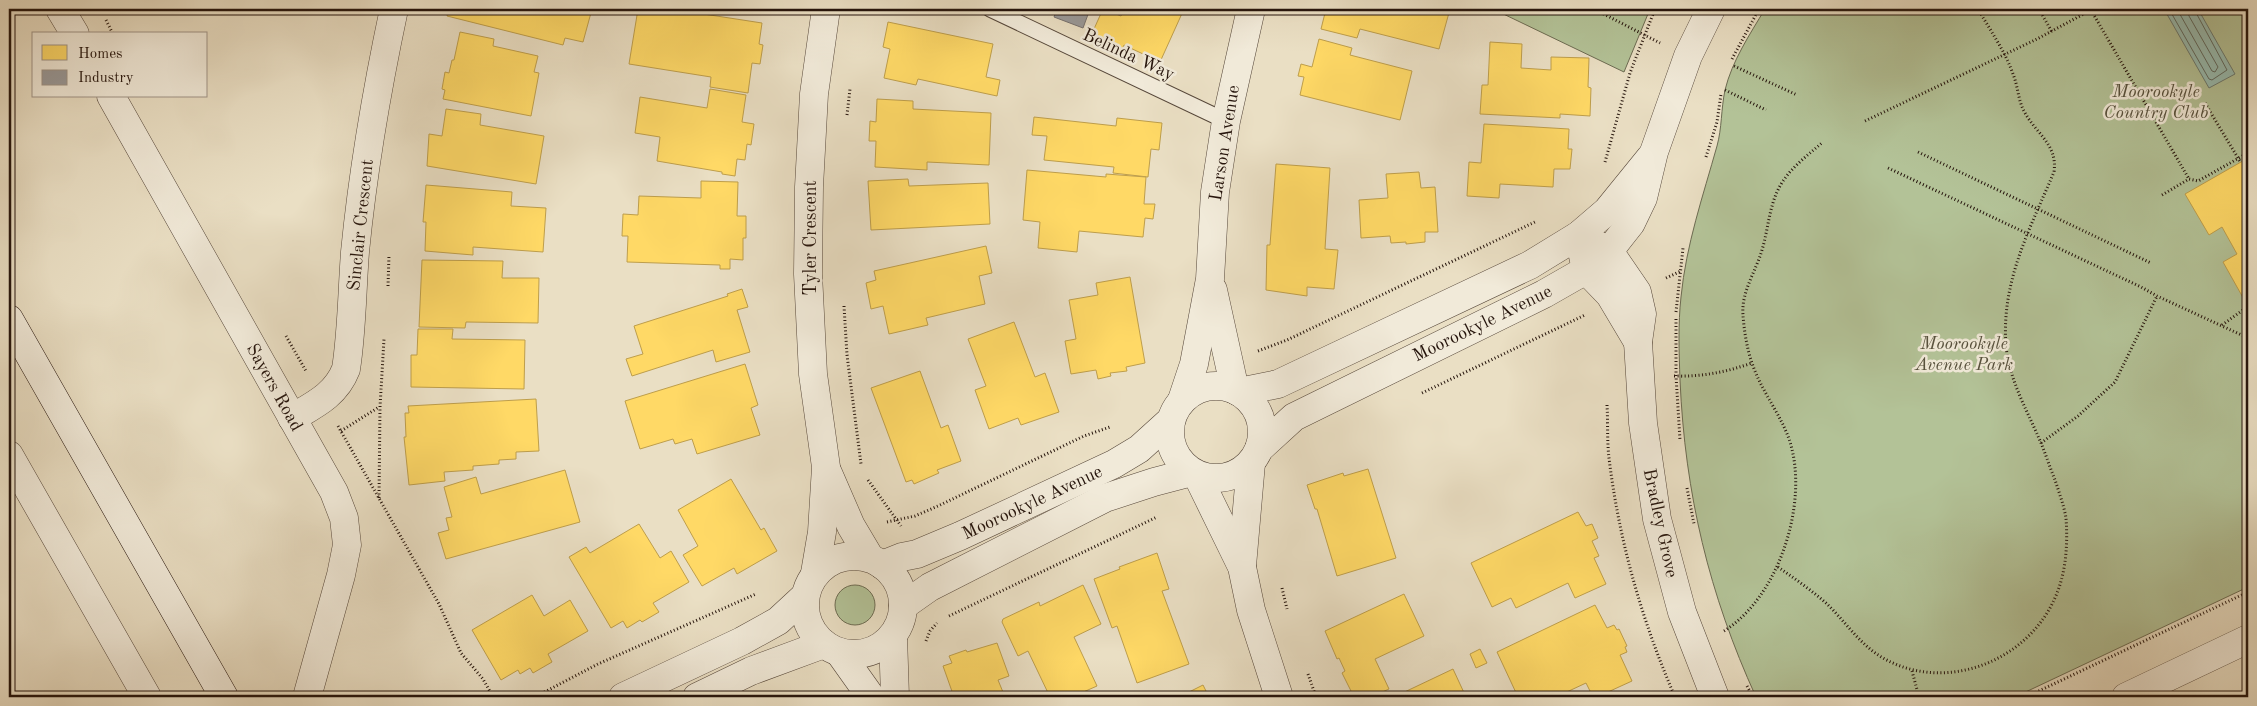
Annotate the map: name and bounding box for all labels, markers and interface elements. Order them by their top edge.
street label: Belinda Way [1080,26,1178,84]
legend [32,32,208,98]
text: Homes [78,47,123,62]
text: Industry [78,71,134,86]
park label: Moorookyle Country Club [2104,83,2209,122]
street label: Larson Avenue [1207,84,1243,202]
street label: Sinclair Crescent [345,158,377,292]
street label: Tyler Crescent [802,180,820,296]
street label: Moorookyle Avenue [1410,282,1555,365]
park label: Moorookyle Avenue Park [1914,335,2013,374]
street label: Sayers Road [243,341,306,434]
street label: Moorookyle Avenue [960,463,1105,543]
street label: Bradley Grove [1640,467,1680,580]

